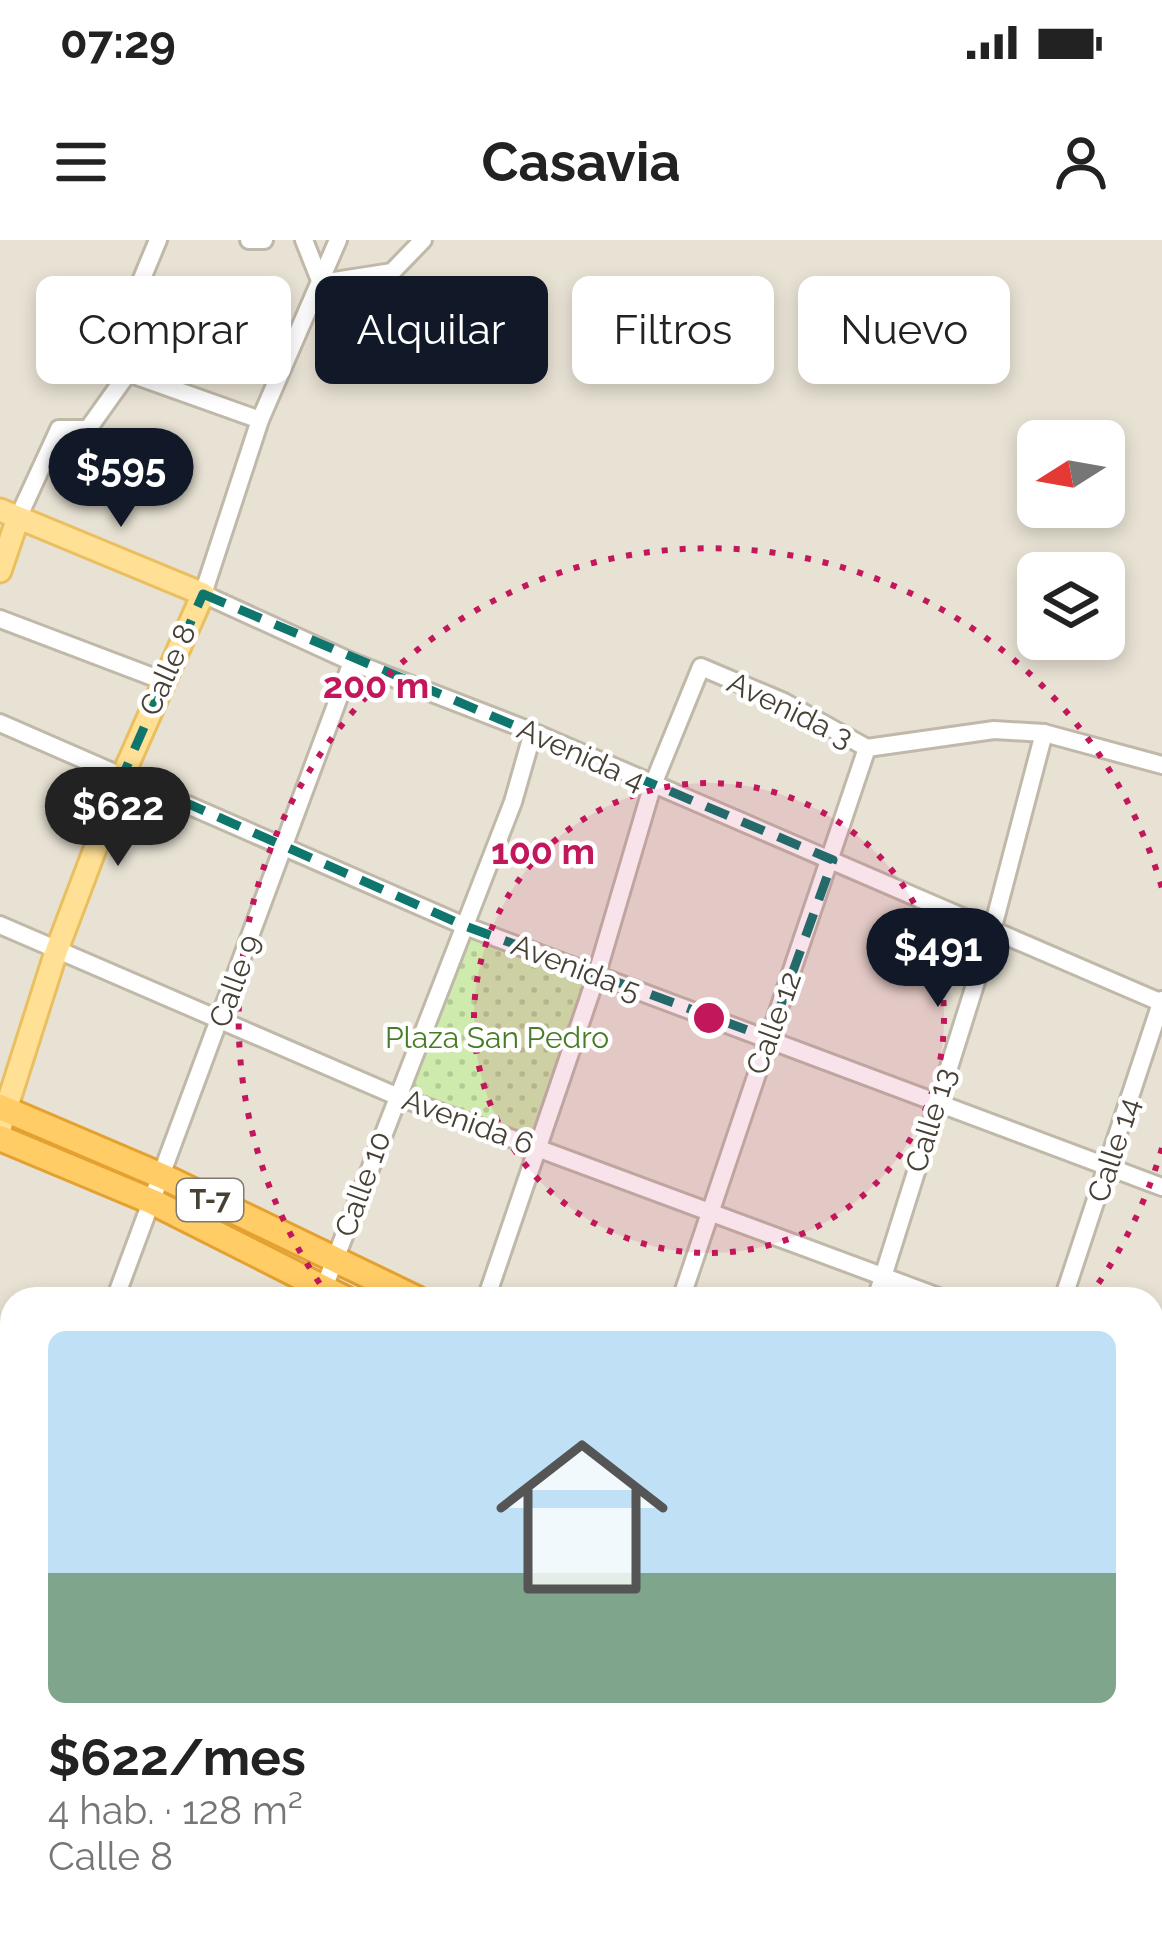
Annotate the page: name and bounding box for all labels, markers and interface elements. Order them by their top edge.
text: 07:29 [60,16,176,69]
icon: menu [48,129,114,195]
icon: person [1048,129,1114,195]
text: Casavia [481,130,681,194]
chip: Comprar [36,276,291,384]
chip: Alquilar [315,276,548,384]
chip: Filtros [572,276,774,384]
chip: Nuevo [798,276,1010,384]
north arrow [1017,420,1125,528]
map controls [1017,420,1125,660]
pin: $595 [50,428,192,530]
text: $595 [76,444,166,490]
button: layers [1017,552,1125,660]
street label: Calle 8 [132,619,203,721]
text: 200 m [323,664,429,706]
street label: Avenida 3 [722,664,859,755]
street label: Avenida 4 [512,711,650,798]
pin: $622 [47,767,189,869]
text: $622 [72,783,164,829]
text: 100 m [491,830,595,872]
pin: $491 [867,908,1009,1010]
text: $491 [893,924,983,970]
street label: Avenida 5 [507,927,646,1008]
street label: Calle 9 [202,930,267,1032]
street label: Calle 12 [739,967,808,1079]
centre of rings [688,997,730,1039]
park label: Plaza San Pedro [385,1020,609,1055]
street label: Calle 13 [898,1063,963,1176]
street label: Avenida 6 [398,1082,539,1161]
street label: Calle 14 [1080,1093,1147,1206]
street label: Calle 10 [327,1126,398,1241]
road number: T-7 [177,1179,243,1221]
icon: home [474,1409,690,1625]
text: $622/mes [48,1727,306,1787]
text: 4 hab. · 128 m² [48,1787,303,1833]
text: Calle 8 [48,1833,173,1879]

